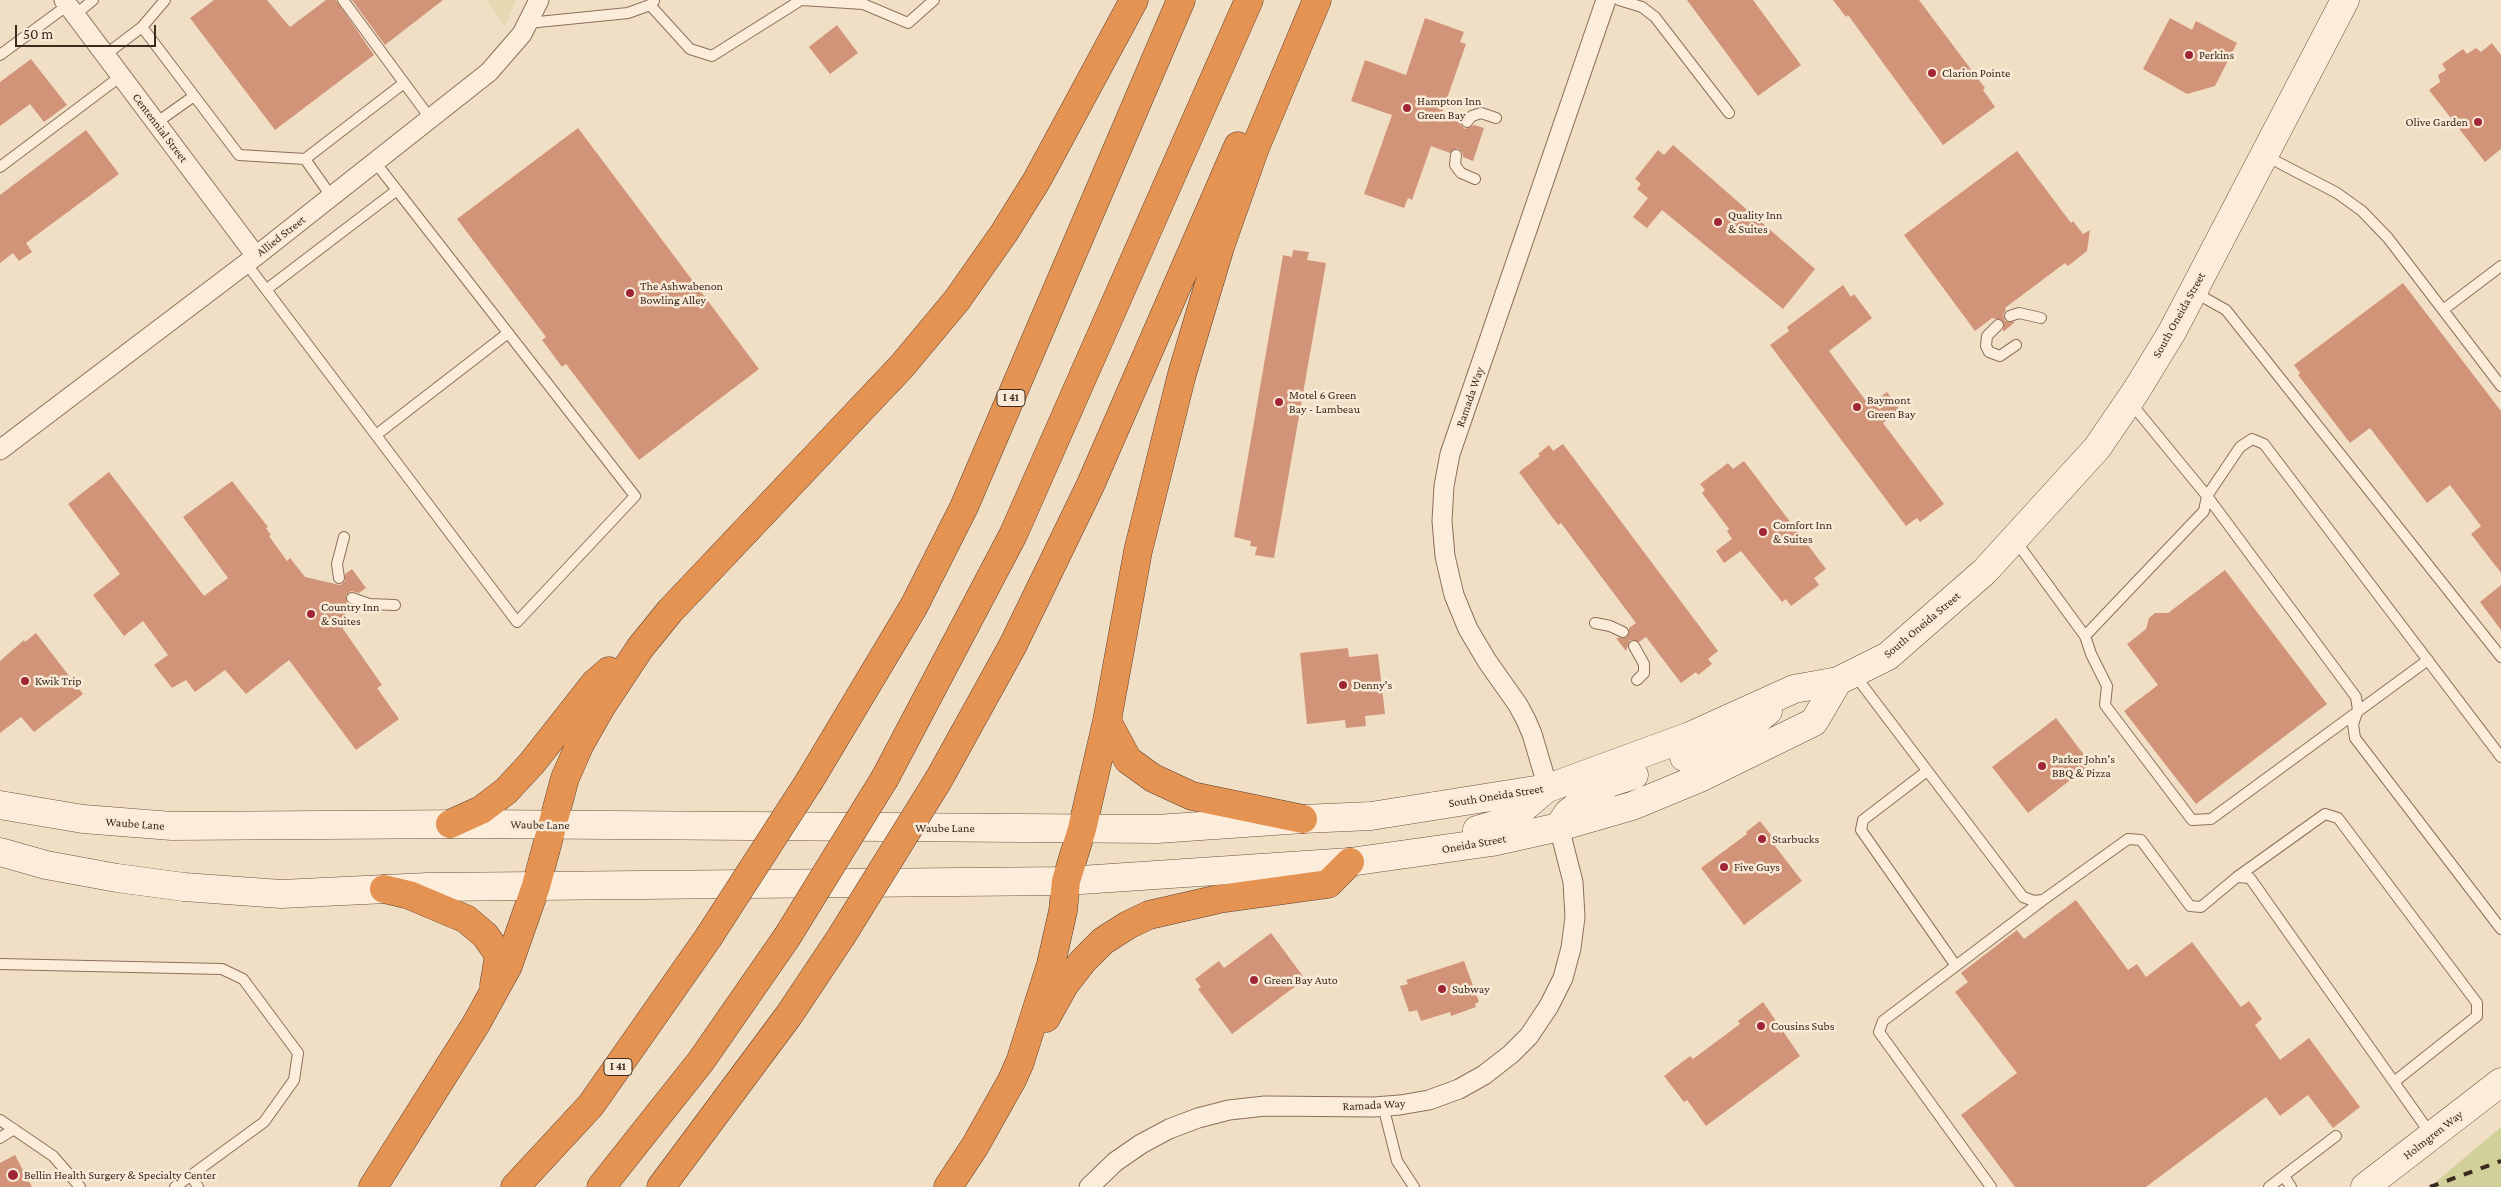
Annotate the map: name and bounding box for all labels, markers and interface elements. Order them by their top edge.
scale bar [18,15,159,47]
text: 50 m [23,26,53,42]
place label: Perkins [2199,48,2234,62]
marker: Perkins [2183,49,2195,61]
place label: Clarion Pointe [1942,66,2010,80]
marker: Clarion Pointe [1926,67,1938,79]
street label: Centennial Street [129,91,191,165]
place label: Hampton Inn Green Bay [1417,94,1481,122]
marker: Hampton Inn Green Bay [1401,102,1413,114]
place label: Olive Garden [2406,115,2468,129]
marker: Olive Garden [2472,116,2484,128]
place label: Quality Inn & Suites [1728,208,1782,236]
street label: Allied Street [254,212,308,260]
marker: Quality Inn & Suites [1712,216,1724,228]
street label: South Oneida Street [2149,270,2209,360]
place label: The Ashwabenon Bowling Alley [640,279,723,307]
marker: The Ashwabenon Bowling Alley [624,287,636,299]
street label: Ramada Way [1453,365,1487,429]
place label: Motel 6 Green Bay - Lambeau [1289,388,1360,416]
road number: I 41 [997,389,1025,406]
place label: Baymont Green Bay [1867,393,1915,421]
marker: Motel 6 Green Bay - Lambeau [1273,396,1285,408]
marker: Baymont Green Bay [1851,401,1863,413]
place label: Comfort Inn & Suites [1773,518,1832,546]
marker: Comfort Inn & Suites [1757,526,1769,538]
street label: South Oneida Street [1881,589,1963,661]
place label: Country Inn & Suites [321,600,379,628]
marker: Country Inn & Suites [305,608,317,620]
place label: Kwik Trip [35,674,82,688]
marker: Kwik Trip [19,675,31,687]
place label: Denny's [1353,678,1392,692]
marker: Denny's [1337,679,1349,691]
place label: Parker John's BBQ & Pizza [2052,752,2115,780]
marker: Parker John's BBQ & Pizza [2036,760,2048,772]
street label: South Oneida Street [1448,781,1544,811]
street label: Waube Lane [105,815,165,833]
street label: Waube Lane [510,817,570,833]
street label: Waube Lane [915,821,975,835]
street label: Oneida Street [1441,831,1507,857]
place label: Starbucks [1772,832,1819,846]
marker: Starbucks [1756,833,1768,845]
place label: Five Guys [1734,860,1780,874]
marker: Five Guys [1718,861,1730,873]
place label: Green Bay Auto [1264,973,1338,987]
marker: Green Bay Auto [1248,974,1260,986]
place label: Subway [1452,982,1490,996]
marker: Subway [1436,983,1448,995]
place label: Cousins Subs [1771,1019,1834,1033]
marker: Cousins Subs [1755,1020,1767,1032]
road number: I 41 [604,1058,632,1076]
street label: Ramada Way [1342,1096,1406,1114]
street label: Holmgren Way [2400,1107,2466,1163]
marker: Bellin Health Surgery & Specialty Center [6,1168,20,1182]
place label: Bellin Health Surgery & Specialty Center [24,1168,216,1182]

